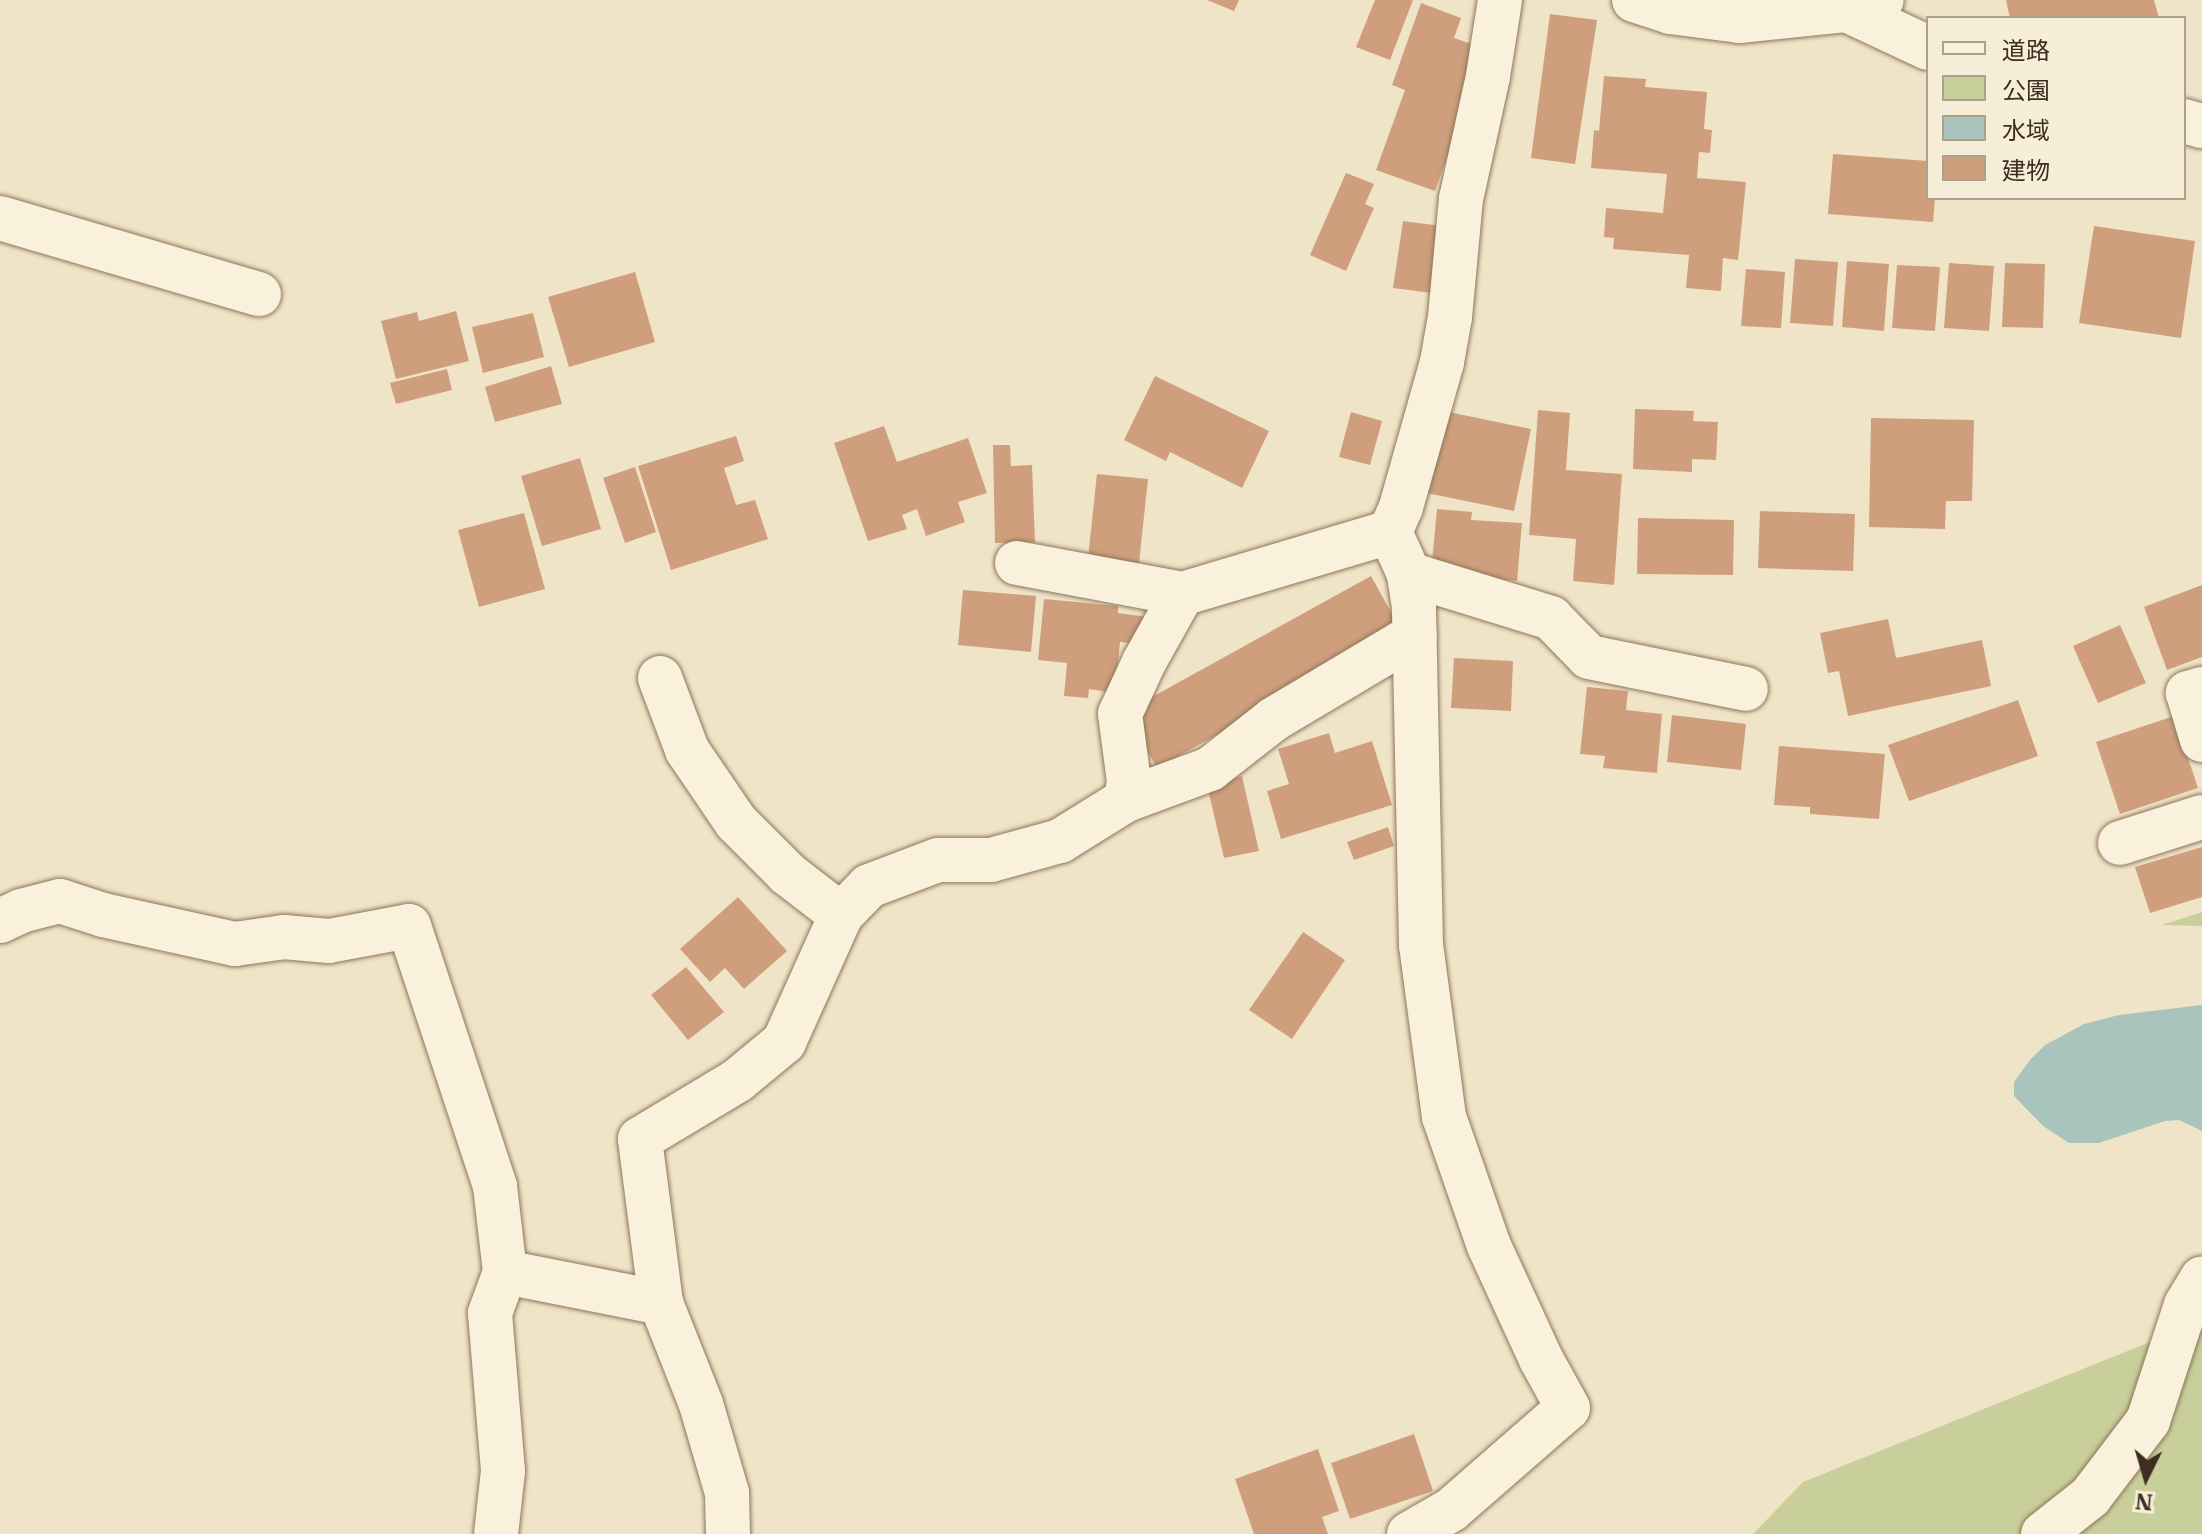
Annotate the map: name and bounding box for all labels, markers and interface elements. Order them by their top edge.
legend [1926,16,2186,200]
text: 道路 [2002,34,2050,66]
text: 公園 [2002,74,2050,106]
text: 水域 [2002,114,2050,146]
text: 建物 [2002,154,2050,186]
north arrow [2106,1438,2186,1518]
text: N [2134,1487,2154,1518]

